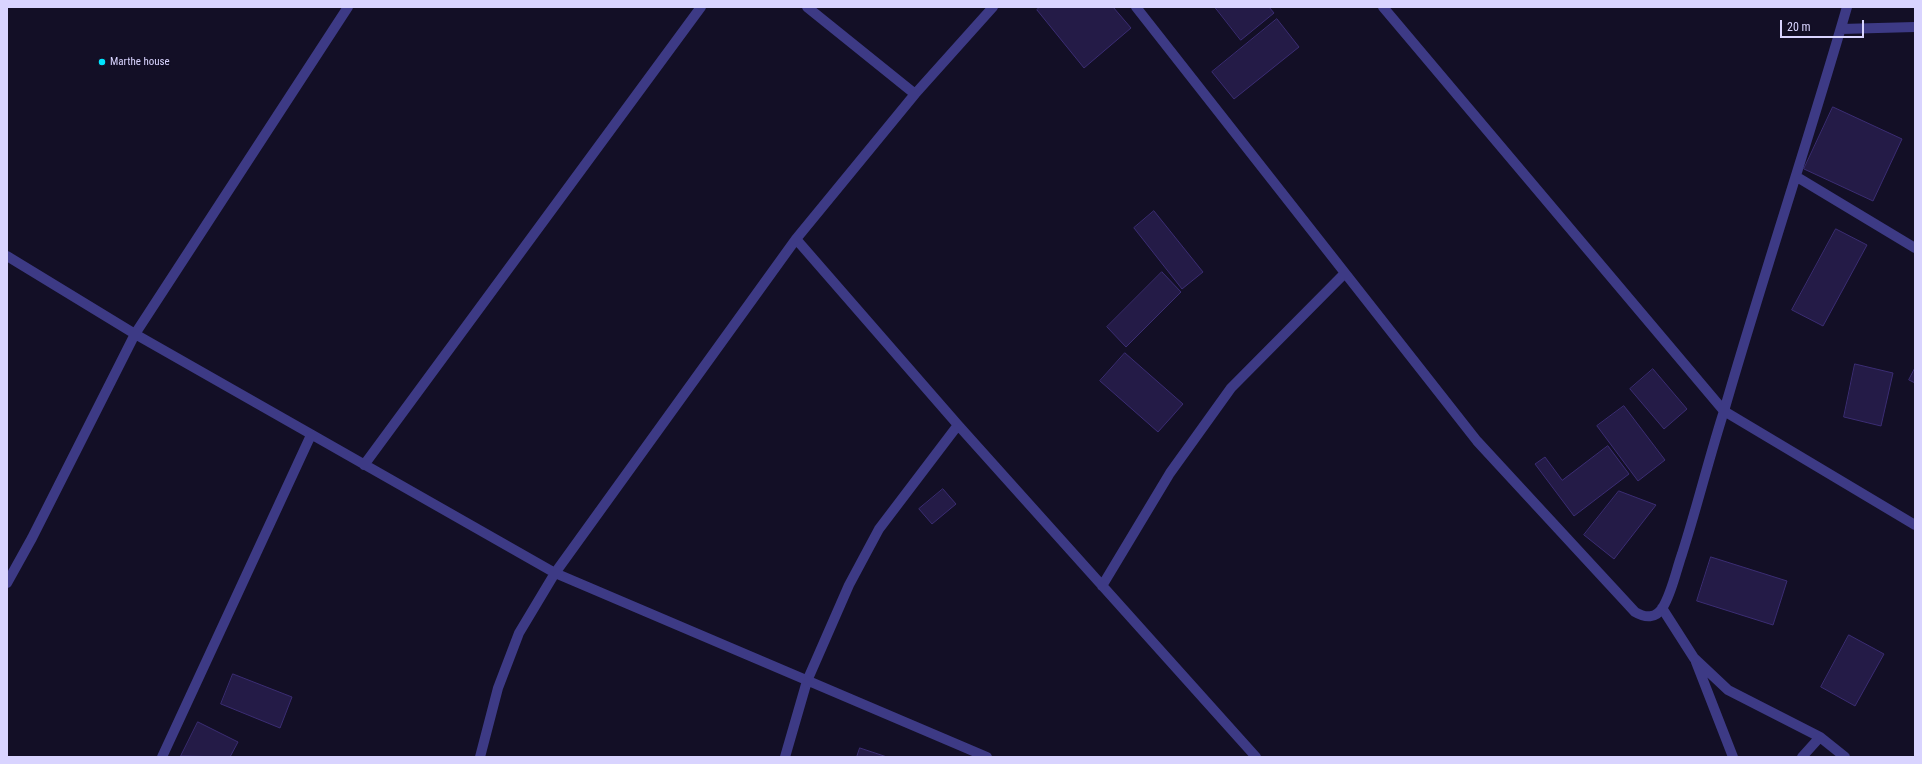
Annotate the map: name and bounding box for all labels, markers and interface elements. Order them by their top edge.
scale bar [1782,12,1866,38]
text: 20 m [1787,20,1811,34]
place label: Marthe house [110,55,170,69]
marker: Marthe house [97,57,107,67]

